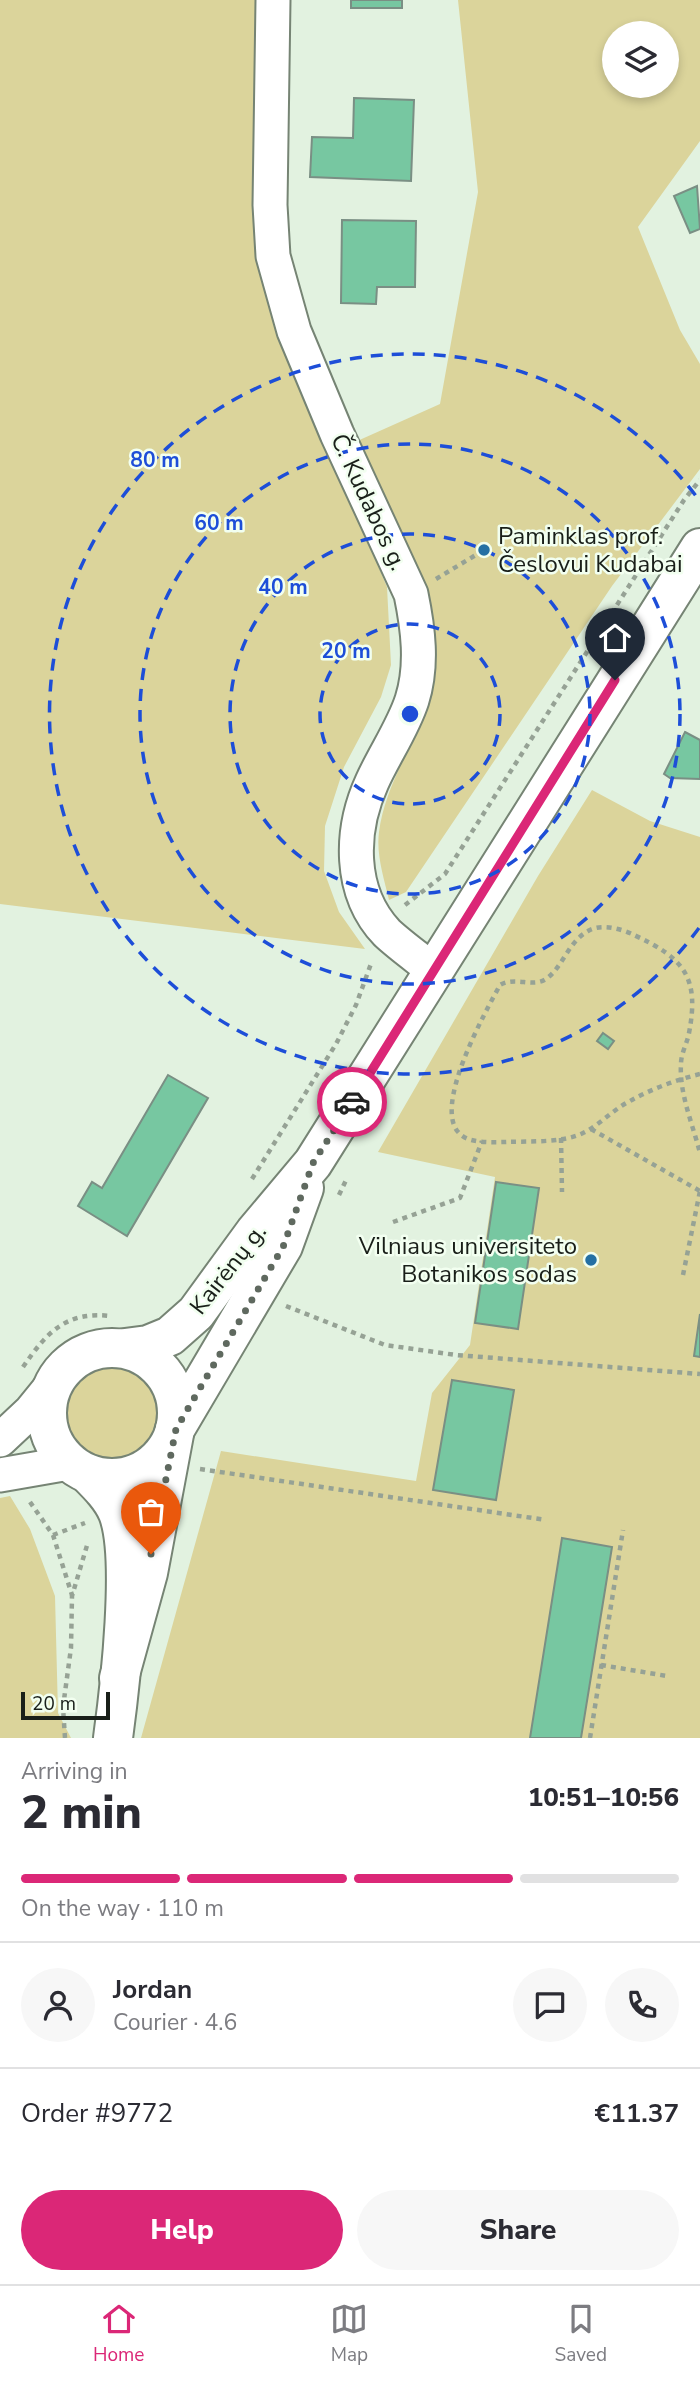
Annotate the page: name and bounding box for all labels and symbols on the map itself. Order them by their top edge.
street label: Č. Kudabos g. [323,428,415,576]
text: 80 m [130,446,180,474]
text: 60 m [194,509,244,537]
place label: Paminklas prof. Česlovui Kudabai [498,520,683,580]
marker: Paminklas prof. Česlovui Kudabai [476,542,492,558]
text: 40 m [258,573,308,601]
pin [585,608,645,680]
text: 20 m [321,637,371,665]
centre of rings [398,702,422,726]
courier [317,1067,387,1137]
street label: Kairėnų g. [182,1217,274,1321]
place label: Vilniaus universiteto Botanikos sodas [358,1230,577,1290]
marker: Vilniaus universiteto Botanikos sodas [583,1252,599,1268]
pin [121,1482,181,1554]
scale bar [21,1689,110,1721]

